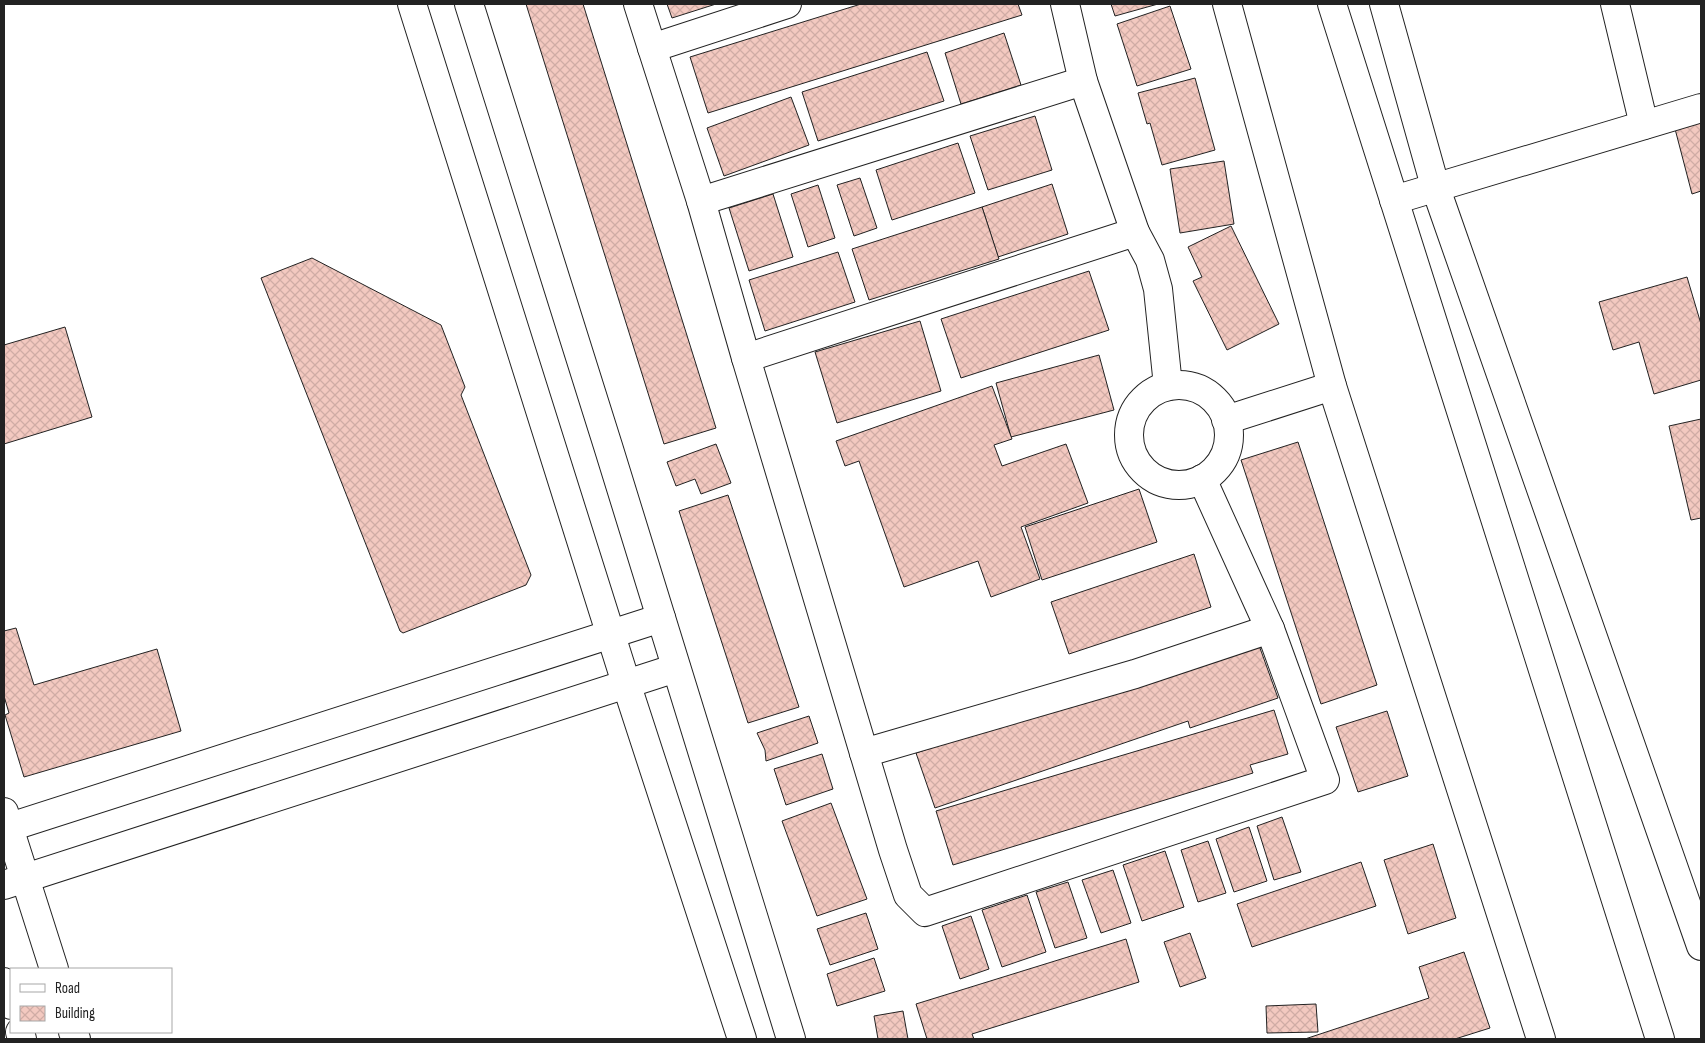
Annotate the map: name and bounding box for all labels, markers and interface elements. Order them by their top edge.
legend [10,968,172,1033]
text: Road [55,979,80,998]
text: Building [55,1004,95,1023]

